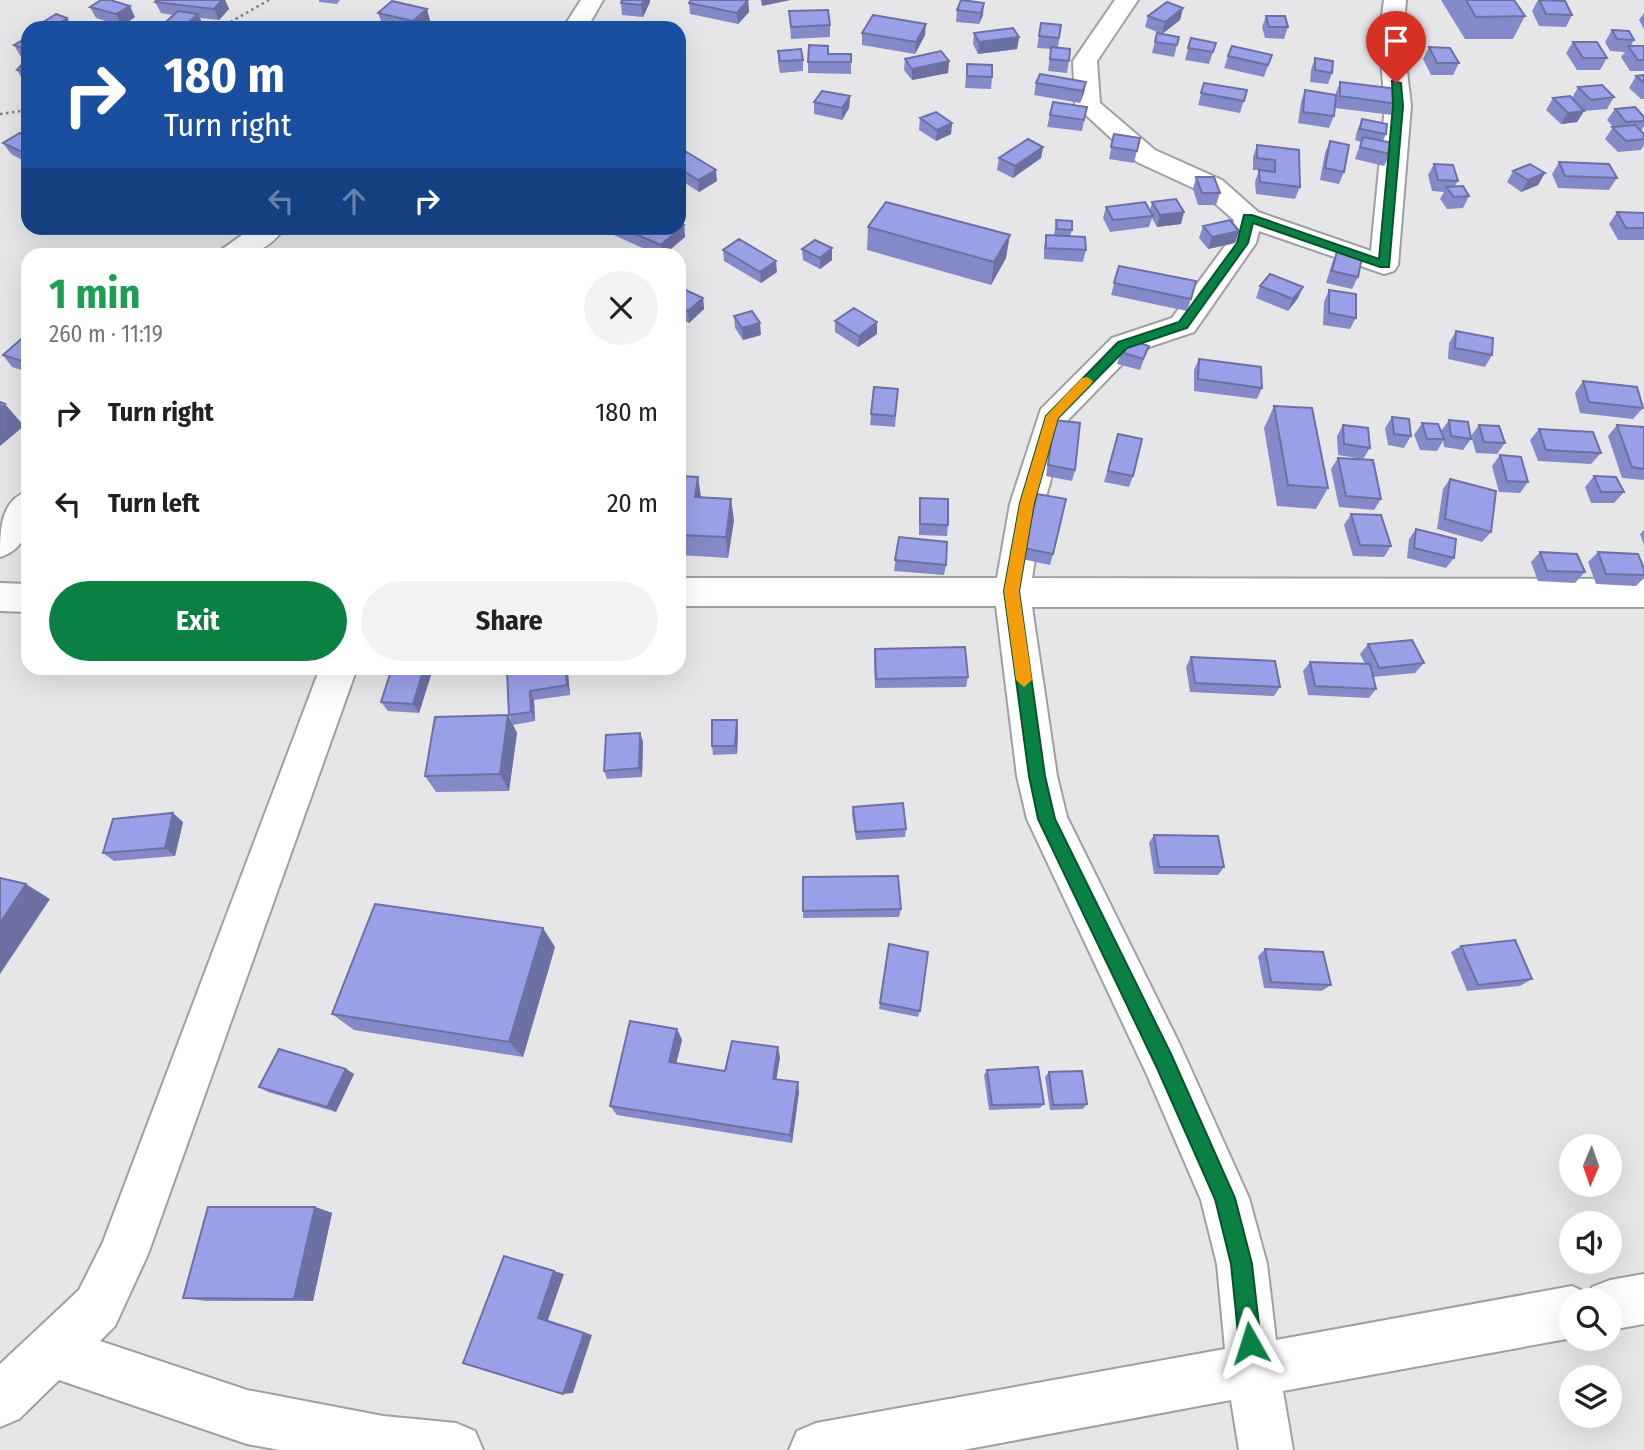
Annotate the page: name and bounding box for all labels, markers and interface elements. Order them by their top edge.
pin [1366,11,1426,83]
icon: arrive [1377,22,1415,60]
text: 180 m [164,46,285,105]
icon: right [49,49,140,140]
text: Turn right [164,106,291,144]
icon: left [262,182,300,220]
icon: ahead [335,182,373,220]
icon: right [408,182,446,220]
text: 1 min [49,269,140,319]
button: close [584,271,658,345]
text: 260 m · 11:19 [49,320,163,348]
icon: right [49,394,87,432]
text: Turn right [108,397,214,428]
text: 180 m [595,397,658,428]
icon: left [49,485,87,523]
text: Turn left [108,488,200,519]
text: 20 m [607,488,658,519]
button: Exit [49,581,347,661]
button: Share [361,581,658,661]
north arrow [1559,1134,1622,1197]
map controls [1559,1134,1622,1428]
button: sound [1559,1211,1622,1274]
button: search [1559,1288,1622,1351]
position arrow [1213,1306,1287,1380]
button: layers [1559,1365,1622,1428]

